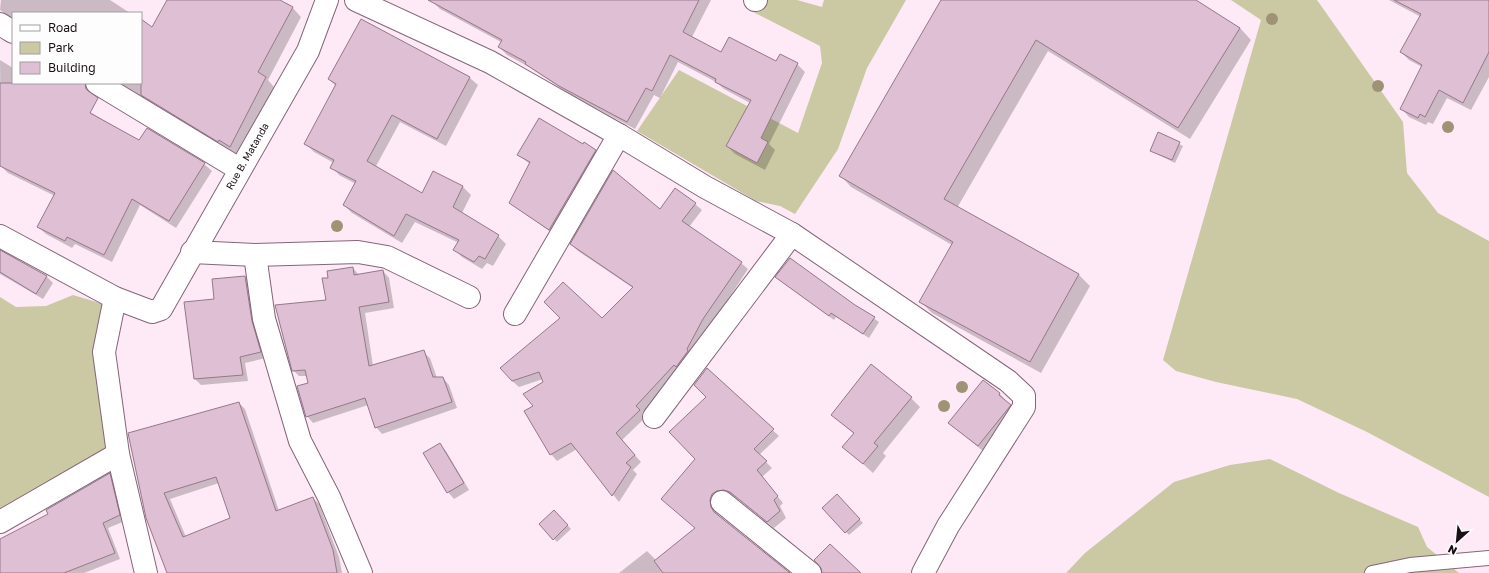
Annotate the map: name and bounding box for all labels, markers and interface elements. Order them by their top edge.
legend [12,12,142,84]
text: Road [48,20,77,35]
text: Park [48,40,74,55]
text: Building [48,60,96,75]
street label: Rue B. Matanda [223,121,271,191]
north arrow [1437,521,1477,561]
text: N [1446,543,1459,558]

